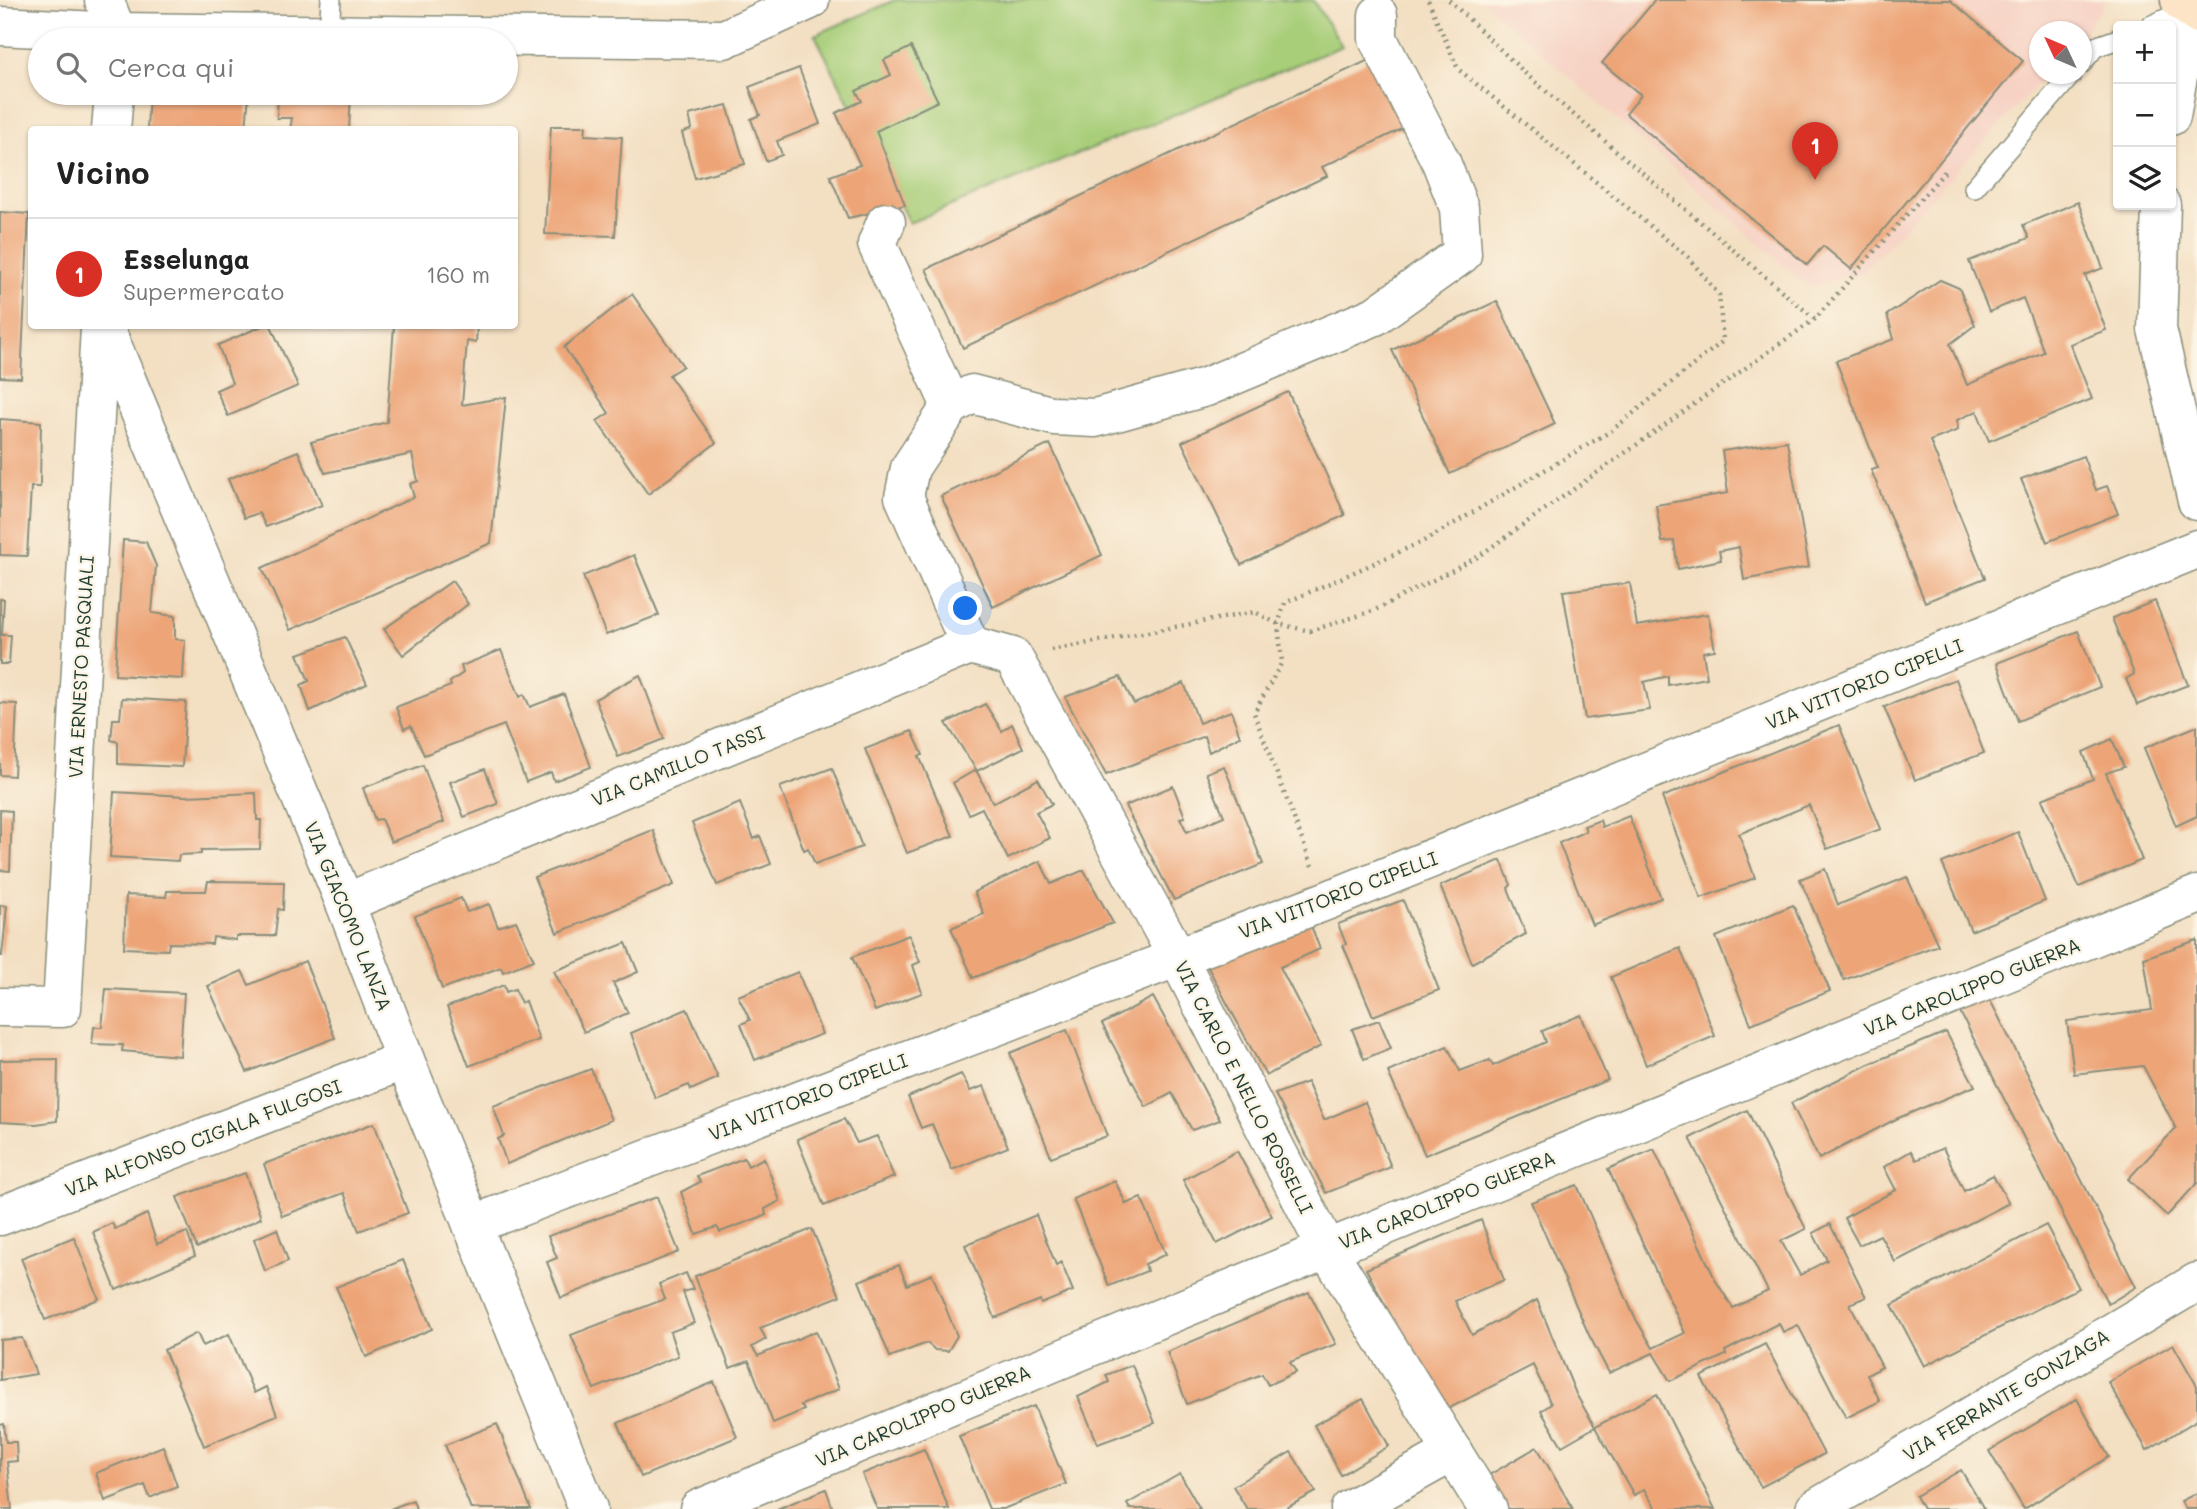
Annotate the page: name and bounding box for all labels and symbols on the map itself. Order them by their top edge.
north arrow [2029,21,2092,84]
pin: 1 [1792,122,1838,180]
street label: VIA ERNESTO PASQUALI [62,555,99,779]
your location [948,591,982,625]
street label: VIA VITTORIO CIPELLI [1761,632,1966,735]
street label: VIA CAMILLO TASSI [588,719,768,812]
street label: VIA GIACOMO LANZA [299,817,398,1014]
street label: VIA VITTORIO CIPELLI [1235,845,1441,944]
street label: VIA CAROLIPPO GUERRA [1860,932,2084,1041]
street label: VIA CARLO E NELLO ROSSELLI [1170,956,1319,1217]
street label: VIA VITTORIO CIPELLI [705,1047,911,1146]
street label: VIA ALFONSO CIGALA FULGOSI [61,1073,345,1202]
street label: VIA CAROLIPPO GUERRA [1335,1145,1559,1254]
street label: VIA FERRANTE GONZAGA [1898,1323,2114,1466]
street label: VIA CAROLIPPO GUERRA [811,1359,1034,1472]

